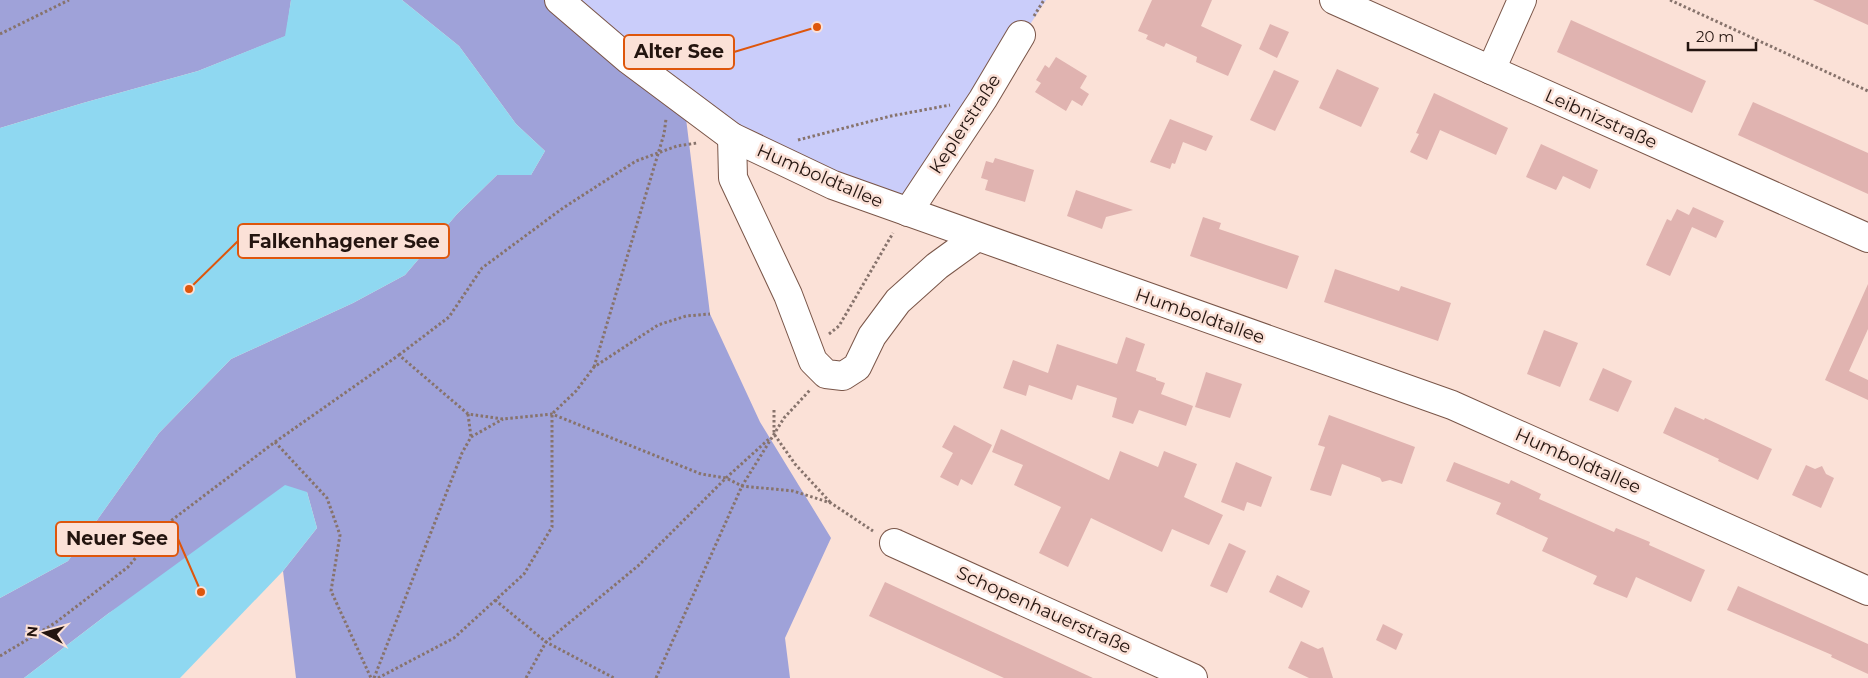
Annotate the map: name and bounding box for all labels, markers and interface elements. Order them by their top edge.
scale bar [1688,20,1756,52]
text: 20 m [1696,27,1734,46]
callout: Alter See [624,35,734,69]
text: Alter See [633,40,724,63]
street label: Keplerstraße [925,70,1005,178]
street label: Leibnizstraße [1541,84,1661,154]
street label: Humboldtallee [753,139,887,213]
callout: Falkenhagener See [238,224,449,258]
text: Falkenhagener See [248,230,440,253]
street label: Humboldtallee [1132,284,1268,348]
street label: Humboldtallee [1512,423,1644,499]
callout: Neuer See [56,522,178,556]
text: Neuer See [66,527,168,550]
street label: Schopenhauerstraße [953,562,1135,658]
north arrow [20,608,70,658]
text: N [23,625,42,638]

